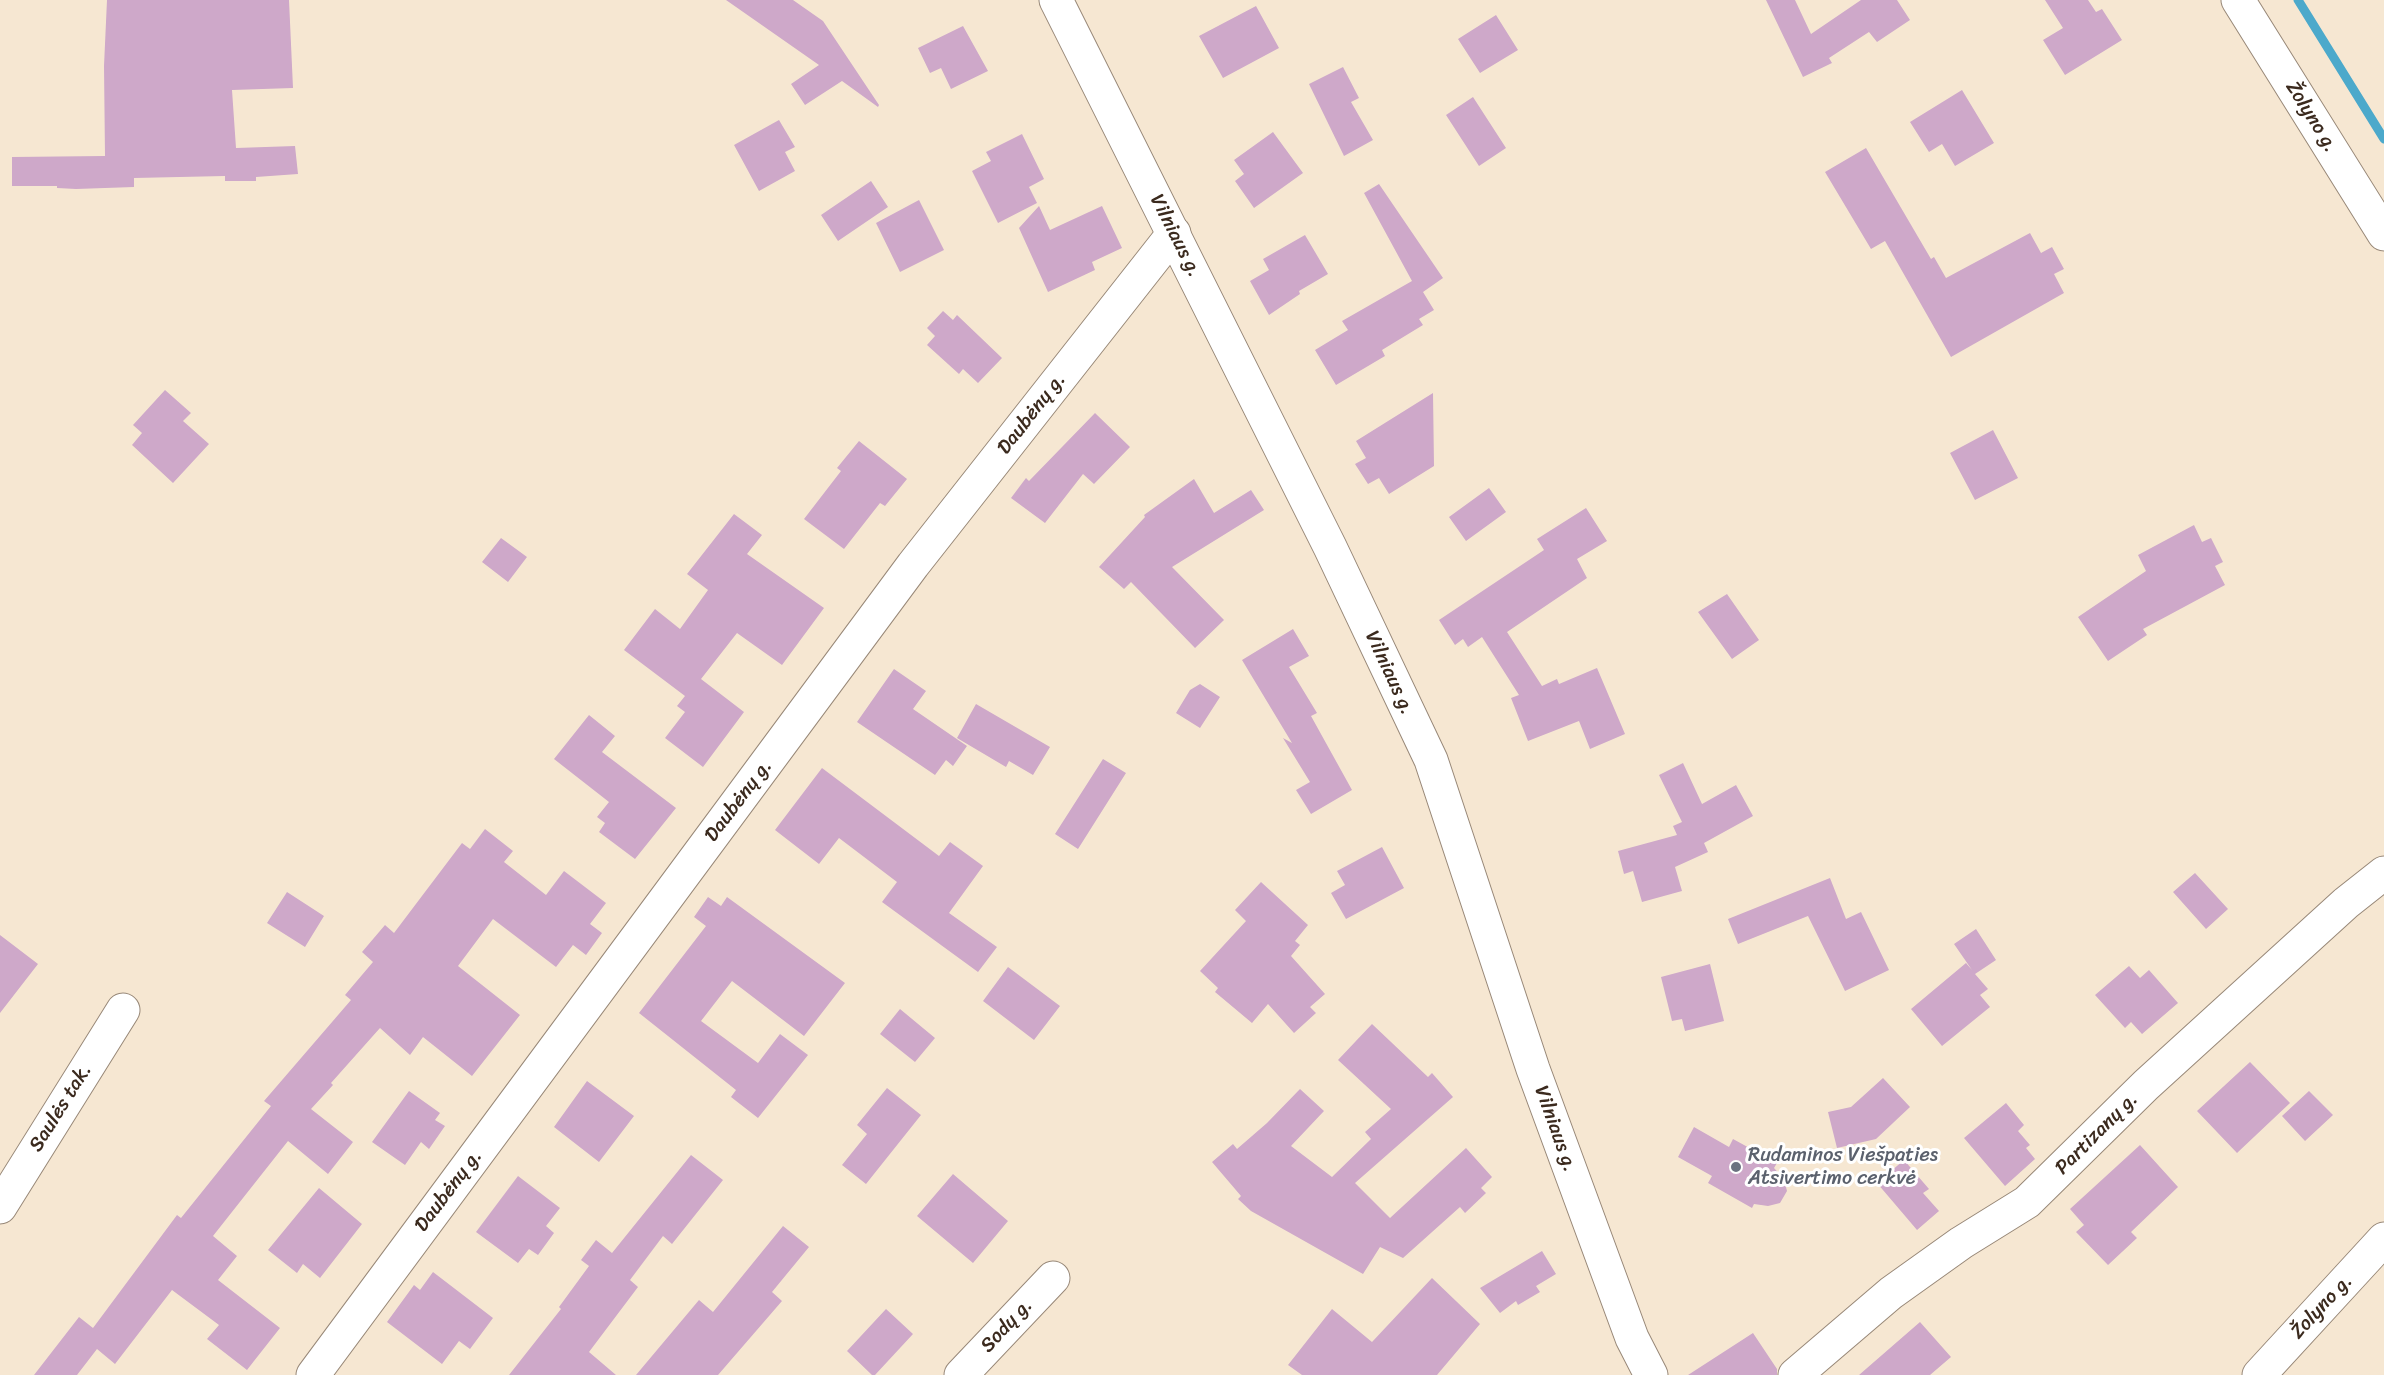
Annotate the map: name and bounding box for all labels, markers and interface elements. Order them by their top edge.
street label: Žolyno g. [2280,77,2342,157]
street label: Vilniaus g. [1144,191,1206,281]
street label: Daubėnų g. [993,368,1071,460]
street label: Vilniaus g. [1359,627,1419,719]
street label: Daubėnų g. [700,755,778,847]
street label: Saulės tak. [25,1060,97,1156]
street label: Vilniaus g. [1528,1083,1582,1175]
street label: Partizanų g. [2051,1088,2143,1180]
place label: Rudaminos Viešpaties Atsivertimo cerkvė [1748,1144,1938,1191]
street label: Daubėnų g. [410,1145,488,1237]
marker: Rudaminos Viešpaties Atsivertimo cerkvė [1729,1160,1743,1174]
street label: Žolyno g. [2286,1270,2358,1344]
street label: Sodų g. [976,1294,1038,1358]

